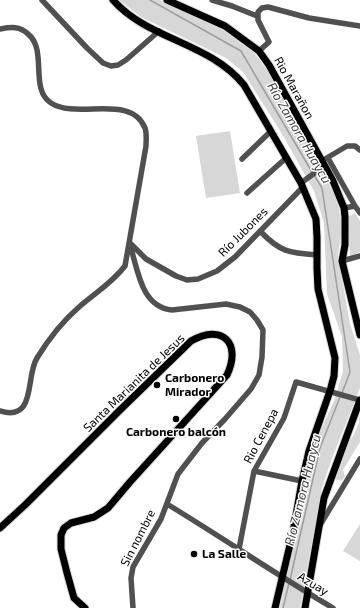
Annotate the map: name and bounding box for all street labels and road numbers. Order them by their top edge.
street label: Rio Marañon [271,54,317,122]
street label: Río Jubones [215,204,271,260]
street label: Santa Marianita de Jesus [80,331,188,435]
street label: Rio Cenepa [241,406,281,466]
street label: Sin nombre [118,507,158,569]
street label: Azuay [295,569,331,599]

